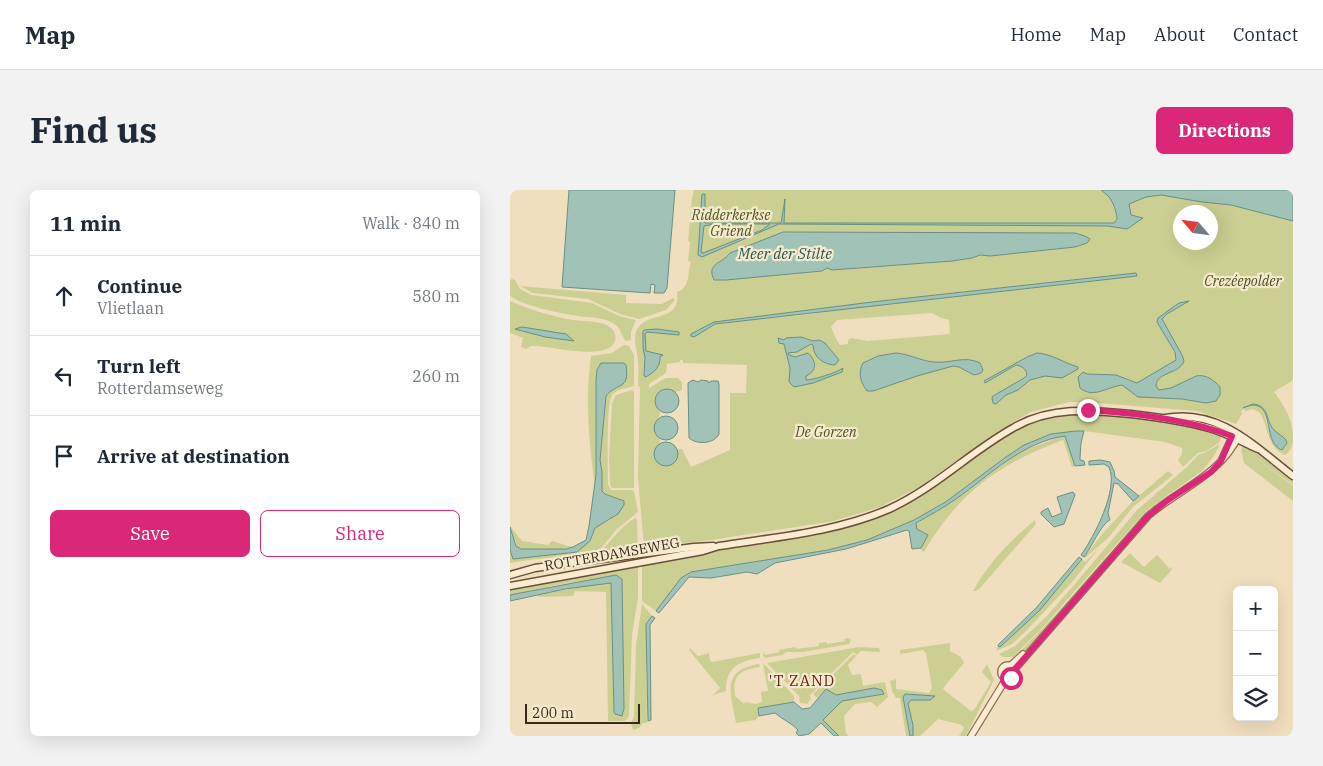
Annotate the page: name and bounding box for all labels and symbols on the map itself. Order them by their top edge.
north arrow [1173,205,1218,250]
park label: Ridderkerkse Griend [690,206,771,240]
water label: Meer der Stilte [737,244,832,263]
park label: Crezéepolder [1204,272,1283,290]
route end [1077,399,1100,422]
park label: De Gorzen [794,423,857,441]
street label: ROTTERDAMSEWEG [543,533,681,575]
route start [1000,667,1023,690]
district label: 'T ZAND [769,671,835,690]
scale bar [525,701,640,724]

